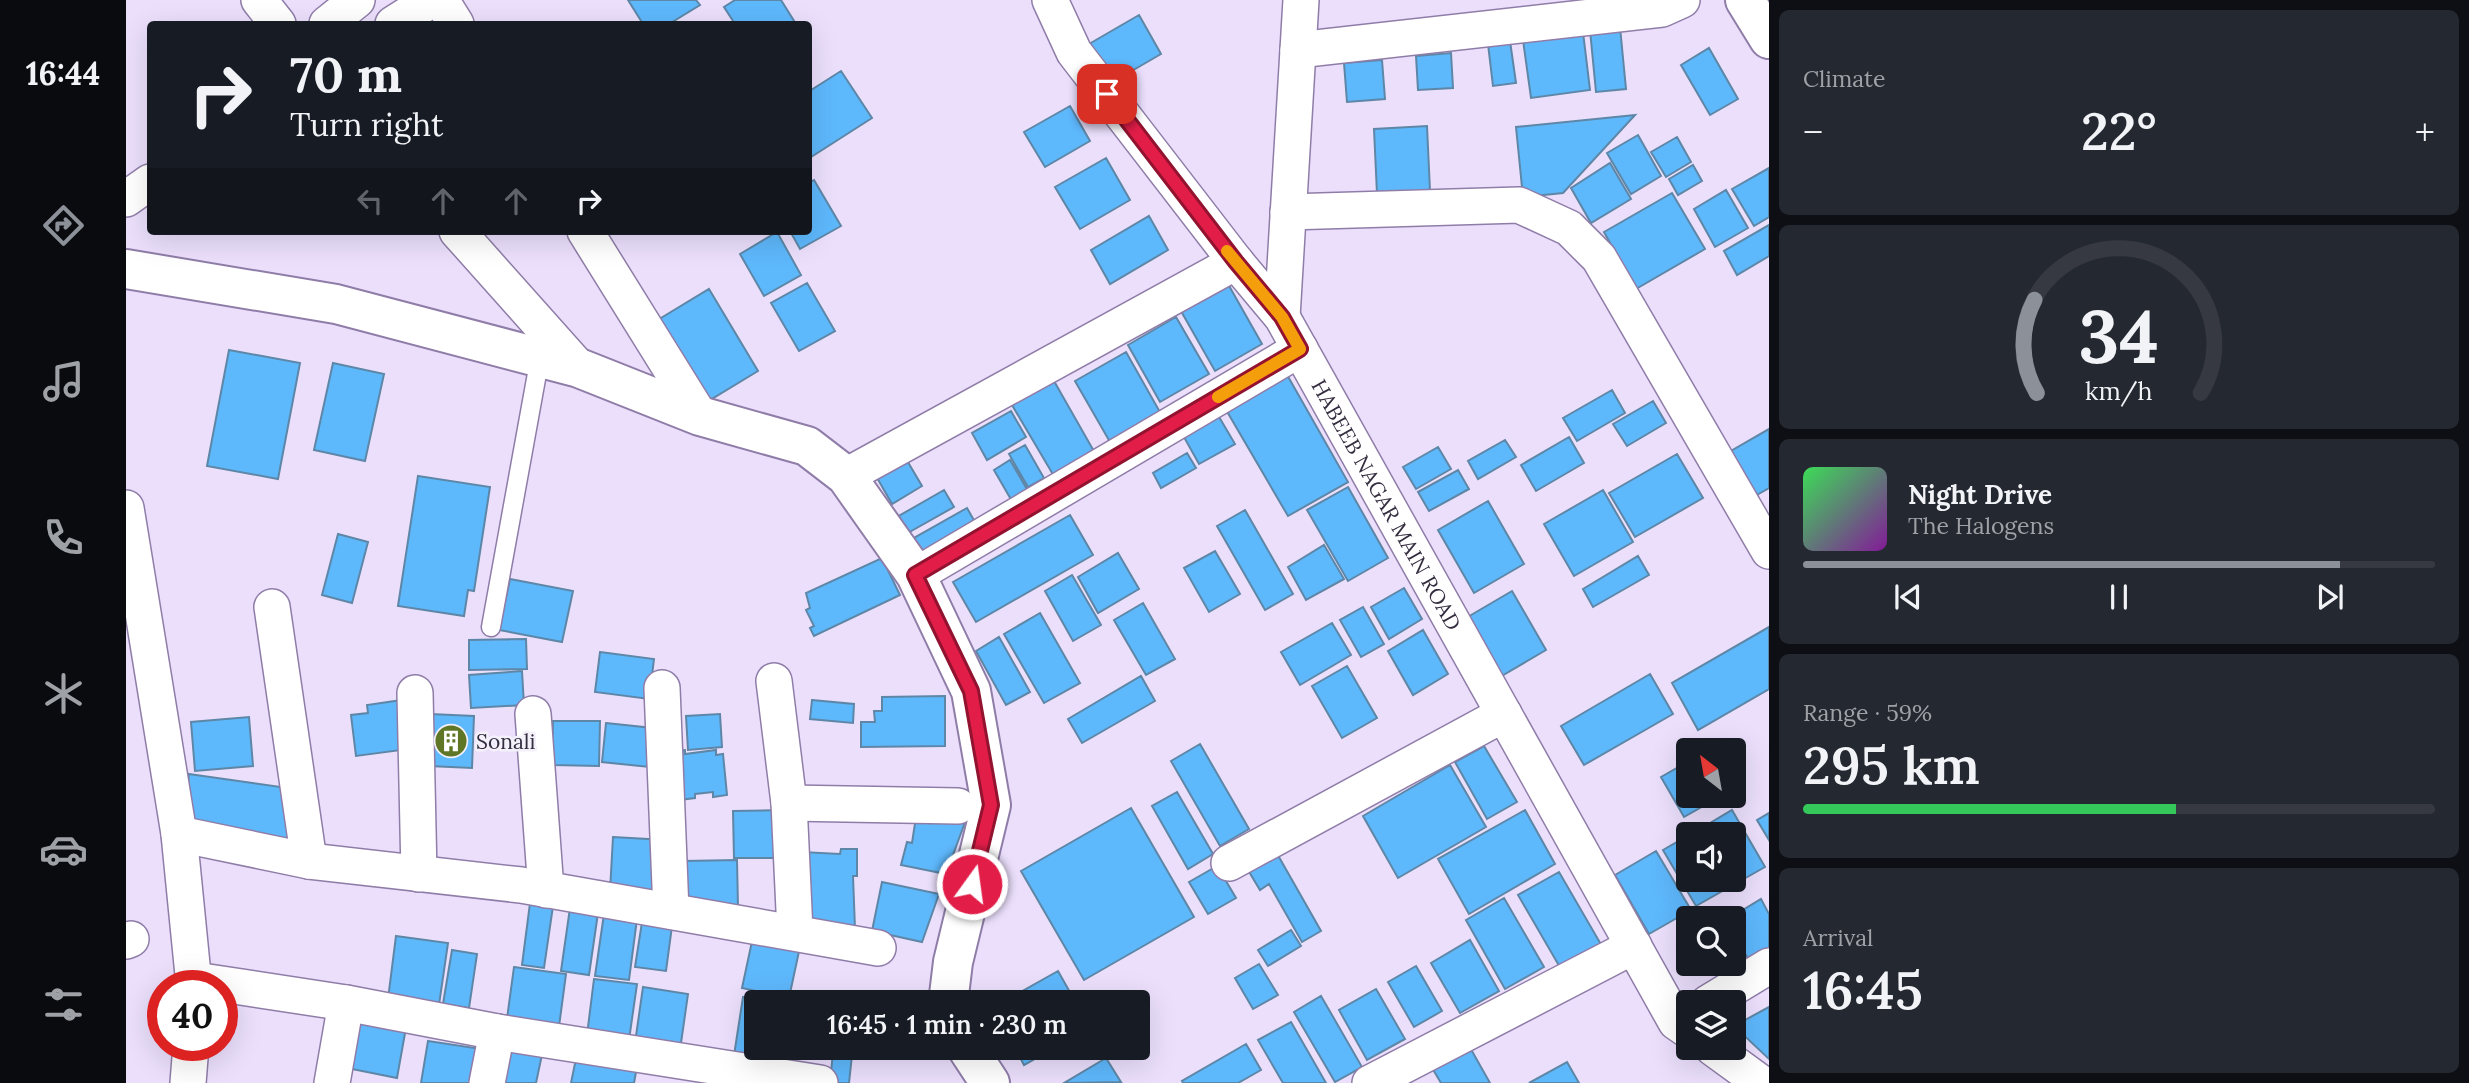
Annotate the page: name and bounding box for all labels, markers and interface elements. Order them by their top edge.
text: 70 m [290,43,402,105]
icon: right [175,49,266,140]
text: 16:44 [26,53,100,94]
pin [1077,64,1137,124]
text: Climate [1803,64,1885,93]
icon: arrive [1088,75,1126,113]
text: 22° [2081,98,2157,164]
text: Turn right [290,104,443,145]
text: − [1803,108,1823,156]
text: + [2415,108,2435,156]
icon: left [351,182,389,220]
icon: ahead [424,182,462,220]
icon: ahead [497,182,535,220]
icon: right [570,182,608,220]
icon: directions [39,201,88,250]
text: 34 [2079,290,2159,383]
icon: music [39,357,88,406]
street label: HABEEB NAGAR MAIN ROAD [1306,374,1468,635]
text: km/h [2085,375,2153,407]
text: Night Drive [1908,478,2052,511]
text: The Halogens [1908,511,2054,540]
icon: phone [39,513,88,562]
icon: previous [1889,578,1927,616]
icon: pause [2100,578,2138,616]
icon: next [2311,578,2349,616]
icon: climate [39,669,88,718]
text: Range · 59% [1803,698,1932,727]
building icon: Sonali [432,722,470,760]
place label: Sonali [476,728,535,755]
text: 295 km [1803,732,1980,798]
north arrow [1676,738,1746,808]
map controls [1676,738,1746,1060]
button: sound [1676,822,1746,892]
icon: car [39,825,88,874]
position arrow [935,847,1009,921]
button: search [1676,906,1746,976]
text: Arrival [1803,923,1873,952]
text: 16:45 [1803,957,1923,1023]
speed limit sign: 40 [147,970,238,1061]
icon: filters [39,980,88,1029]
button: layers [1676,990,1746,1060]
text: 16:45 · 1 min · 230 m [827,1008,1067,1041]

